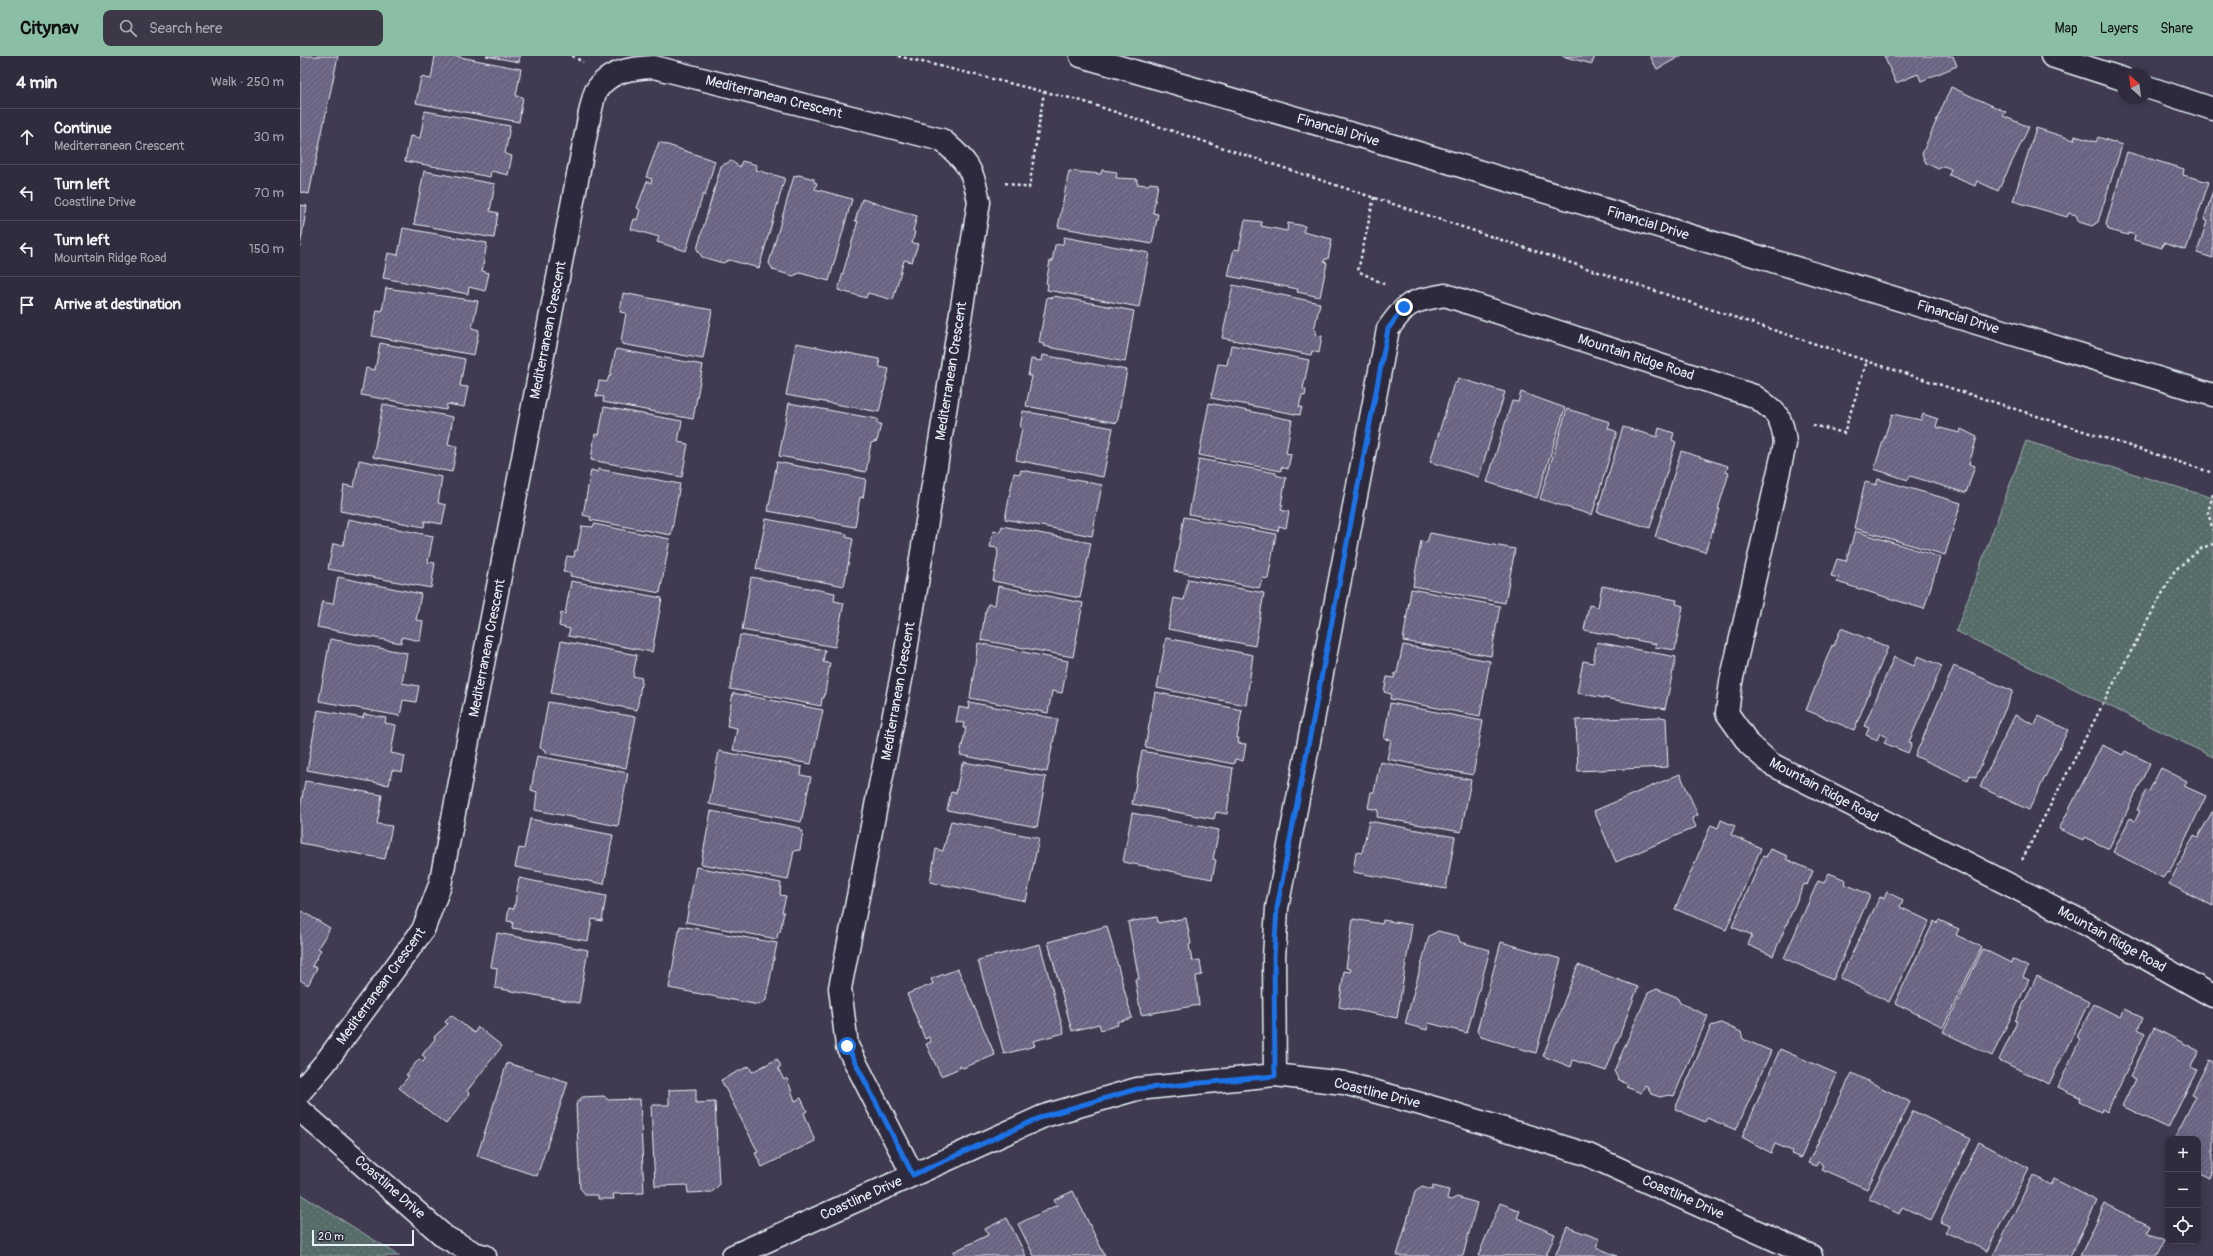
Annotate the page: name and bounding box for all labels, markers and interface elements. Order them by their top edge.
search box [103,10,383,46]
text: Citynav [20,16,79,40]
icon: search [117,17,139,39]
text: Search here [149,19,222,38]
text: Map [2055,20,2078,37]
text: Layers [2100,20,2138,37]
text: Share [2160,20,2193,37]
north arrow [2117,68,2153,104]
text: 4 min [16,72,57,93]
street label: Mediterranean Crescent [704,72,845,122]
text: Walk · 250 m [211,74,284,90]
street label: Financial Drive [1295,110,1381,150]
text: Continue [54,119,112,138]
icon: ahead [16,126,38,148]
text: 30 m [254,129,284,145]
text: Mediterranean Crescent [54,138,184,154]
text: Turn left [54,175,110,194]
icon: left [16,182,38,204]
text: 70 m [254,185,284,201]
text: Coastline Drive [54,194,136,210]
street label: Financial Drive [1605,202,1691,244]
text: Turn left [54,231,110,250]
icon: left [16,238,38,260]
text: 150 m [249,241,284,257]
text: Mountain Ridge Road [54,250,167,266]
street label: Mediterranean Crescent [526,259,570,401]
icon: arrive [16,294,38,316]
text: Arrive at destination [54,295,181,314]
street label: Financial Drive [1915,296,2001,338]
route end [1395,298,1413,316]
street label: Mediterranean Crescent [932,300,970,442]
street label: Mountain Ridge Road [1576,330,1696,384]
street label: Mediterranean Crescent [465,577,509,719]
street label: Mediterranean Crescent [877,620,919,762]
street label: Mountain Ridge Road [1766,754,1882,826]
street label: Mountain Ridge Road [2055,902,2169,976]
street label: Mediterranean Crescent [333,924,429,1048]
route start [838,1037,856,1055]
street label: Coastline Drive [1332,1074,1422,1112]
map controls [2165,1136,2201,1244]
button: + [2165,1136,2201,1172]
street label: Coastline Drive [351,1152,429,1222]
street label: Coastline Drive [1639,1171,1727,1223]
street label: Coastline Drive [817,1172,905,1224]
button: − [2165,1172,2201,1208]
button: locate [2165,1208,2201,1244]
scale bar [312,1228,414,1247]
text: 20 m [318,1230,344,1243]

